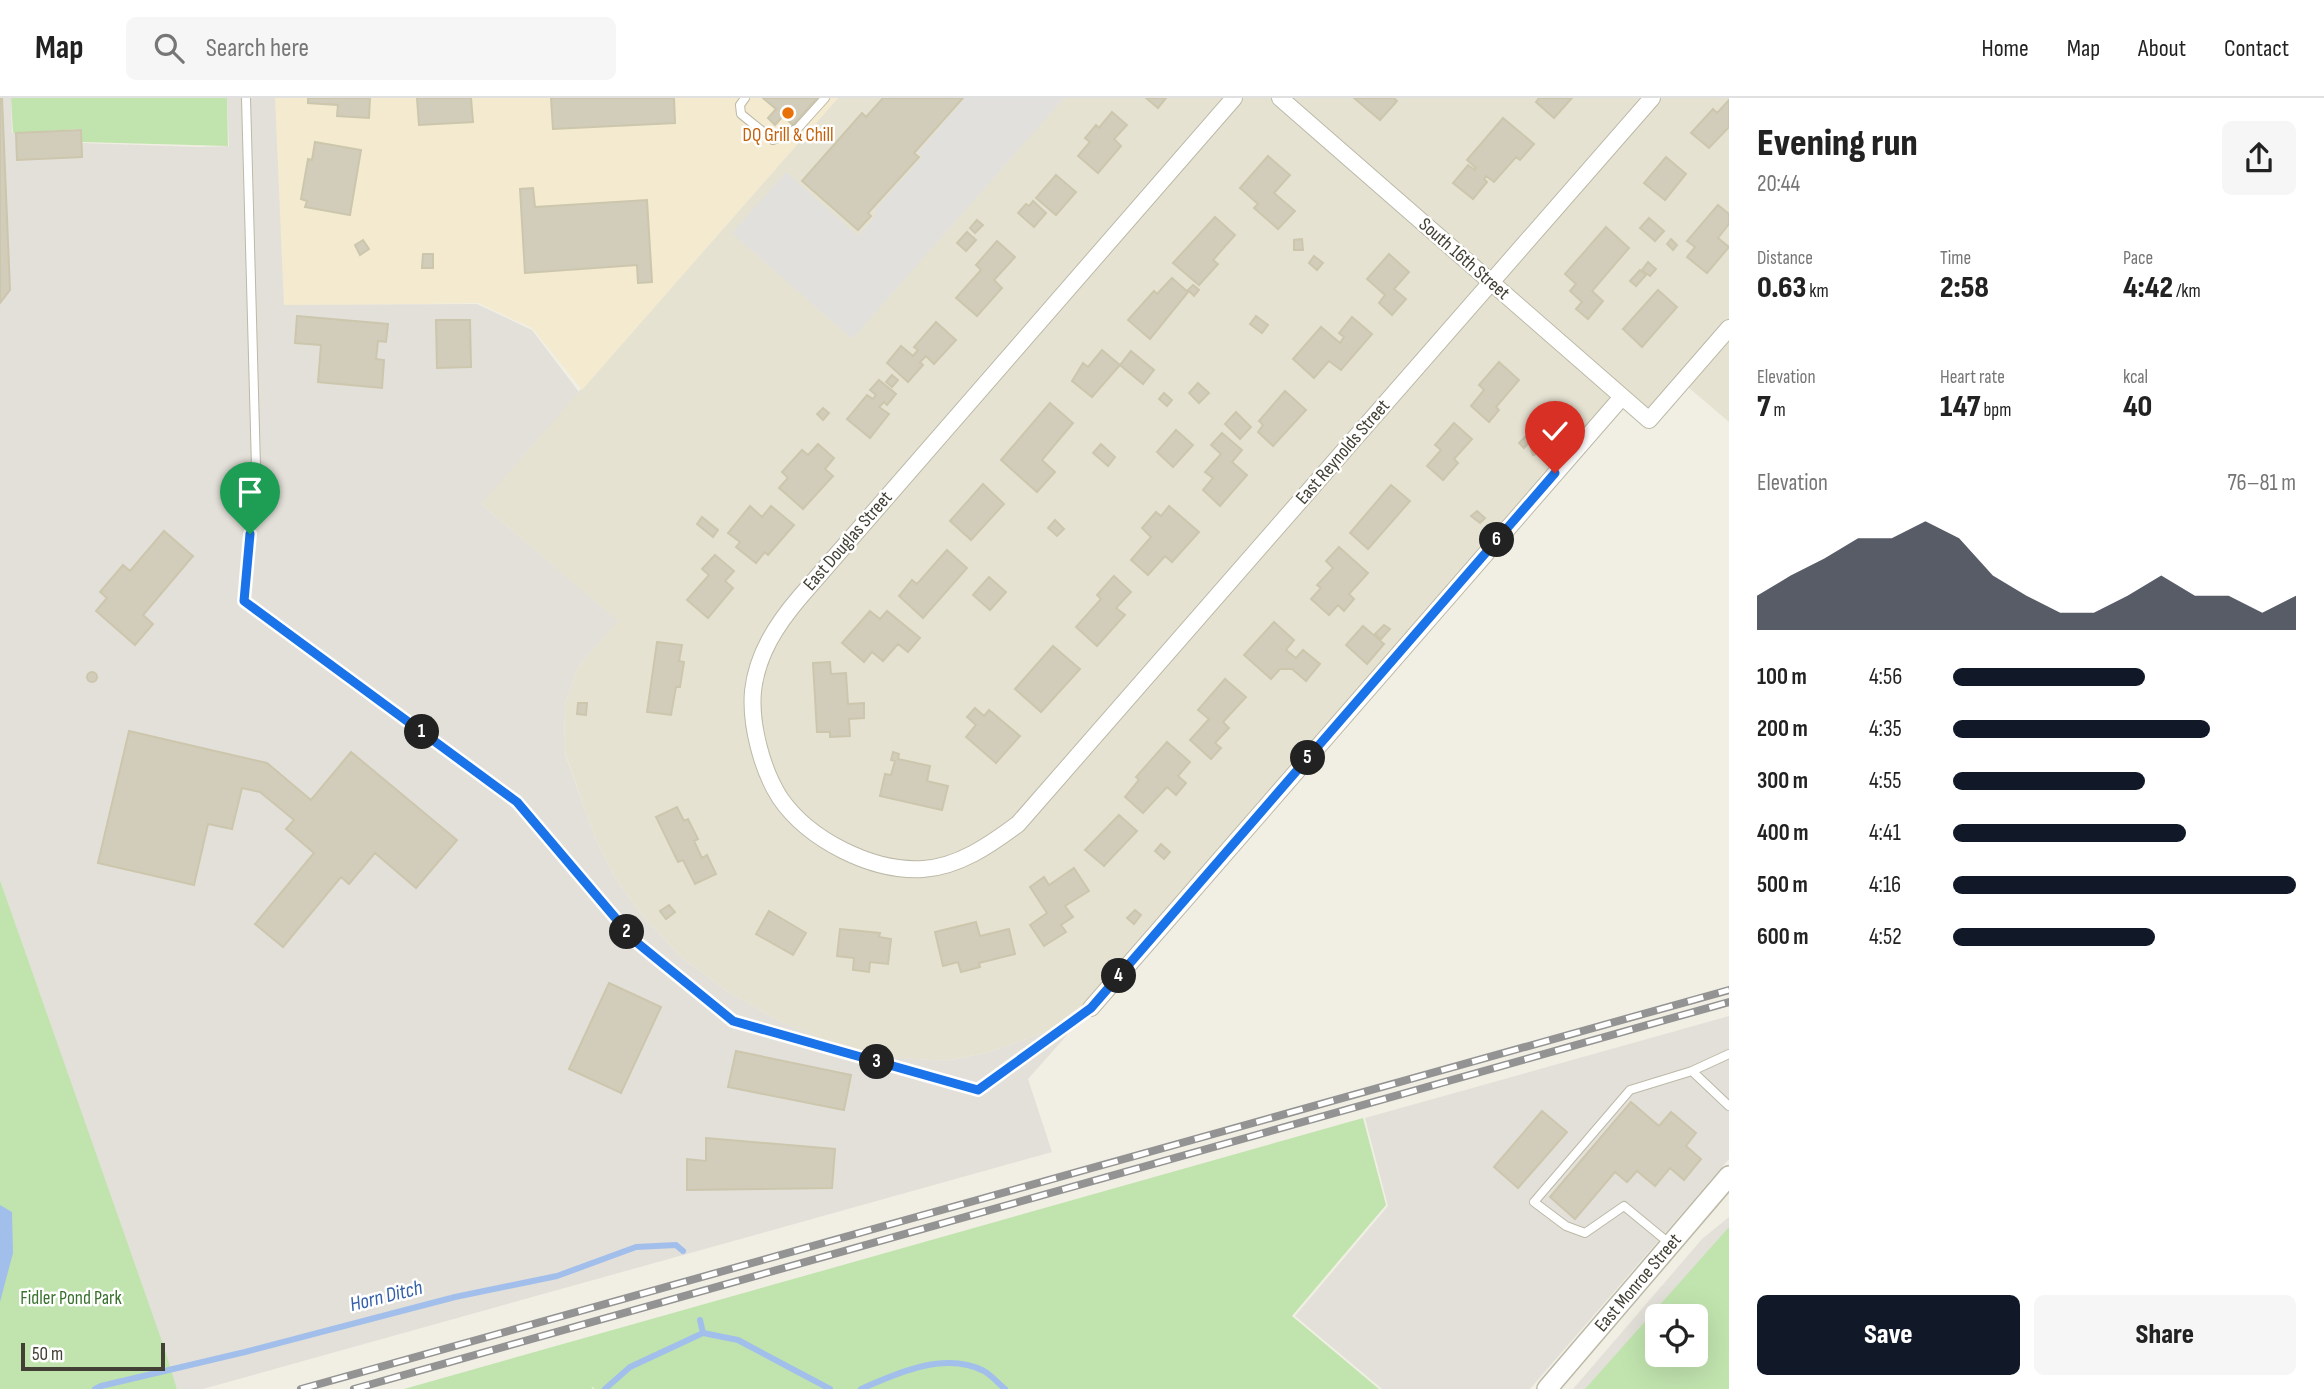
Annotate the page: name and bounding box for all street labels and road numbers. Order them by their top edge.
street label: South 16th Street [1414,213,1514,305]
street label: East Reynolds Street [1291,395,1395,509]
street label: East Douglas Street [799,487,897,595]
street label: East Monroe Street [1590,1229,1686,1336]

